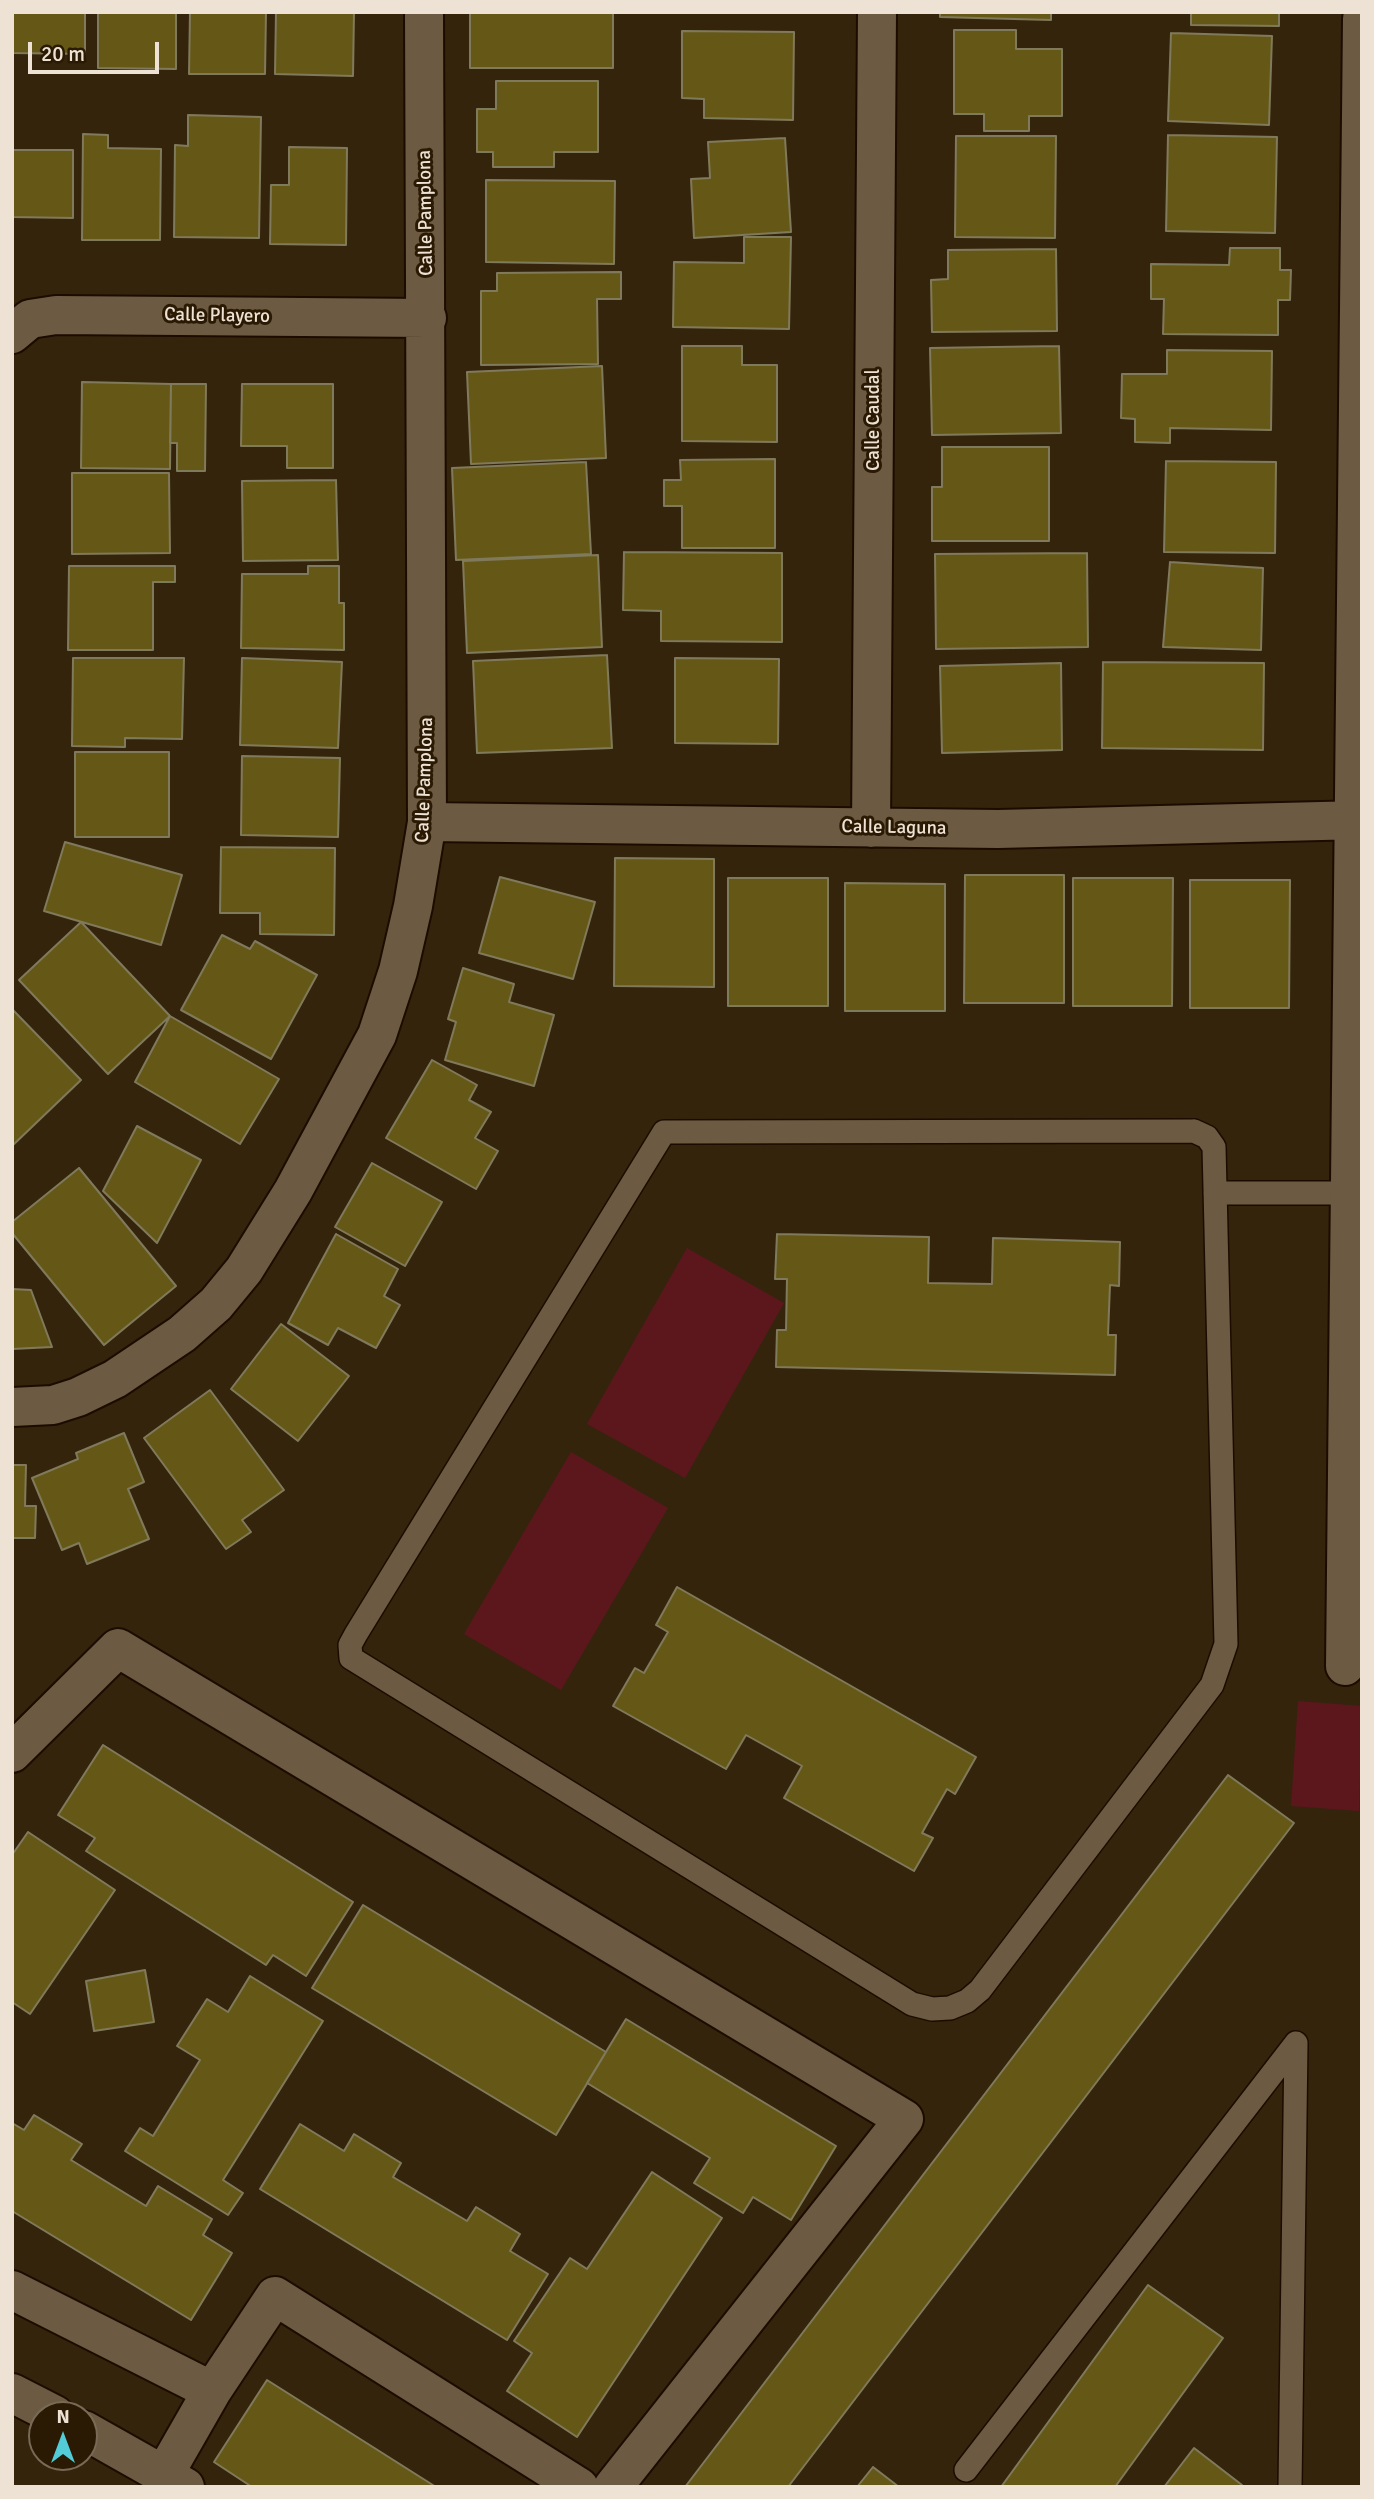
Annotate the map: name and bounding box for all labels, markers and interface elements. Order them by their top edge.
scale bar [32,28,163,72]
text: 20 m [41,41,85,67]
street label: Calle Pamplona [414,150,438,276]
street label: Calle Playero [164,304,270,328]
street label: Calle Caudal [863,369,885,471]
street label: Calle Pamplona [411,717,439,843]
street label: Calle Laguna [841,816,947,840]
north arrow [28,2401,98,2471]
text: N [56,2405,70,2429]

